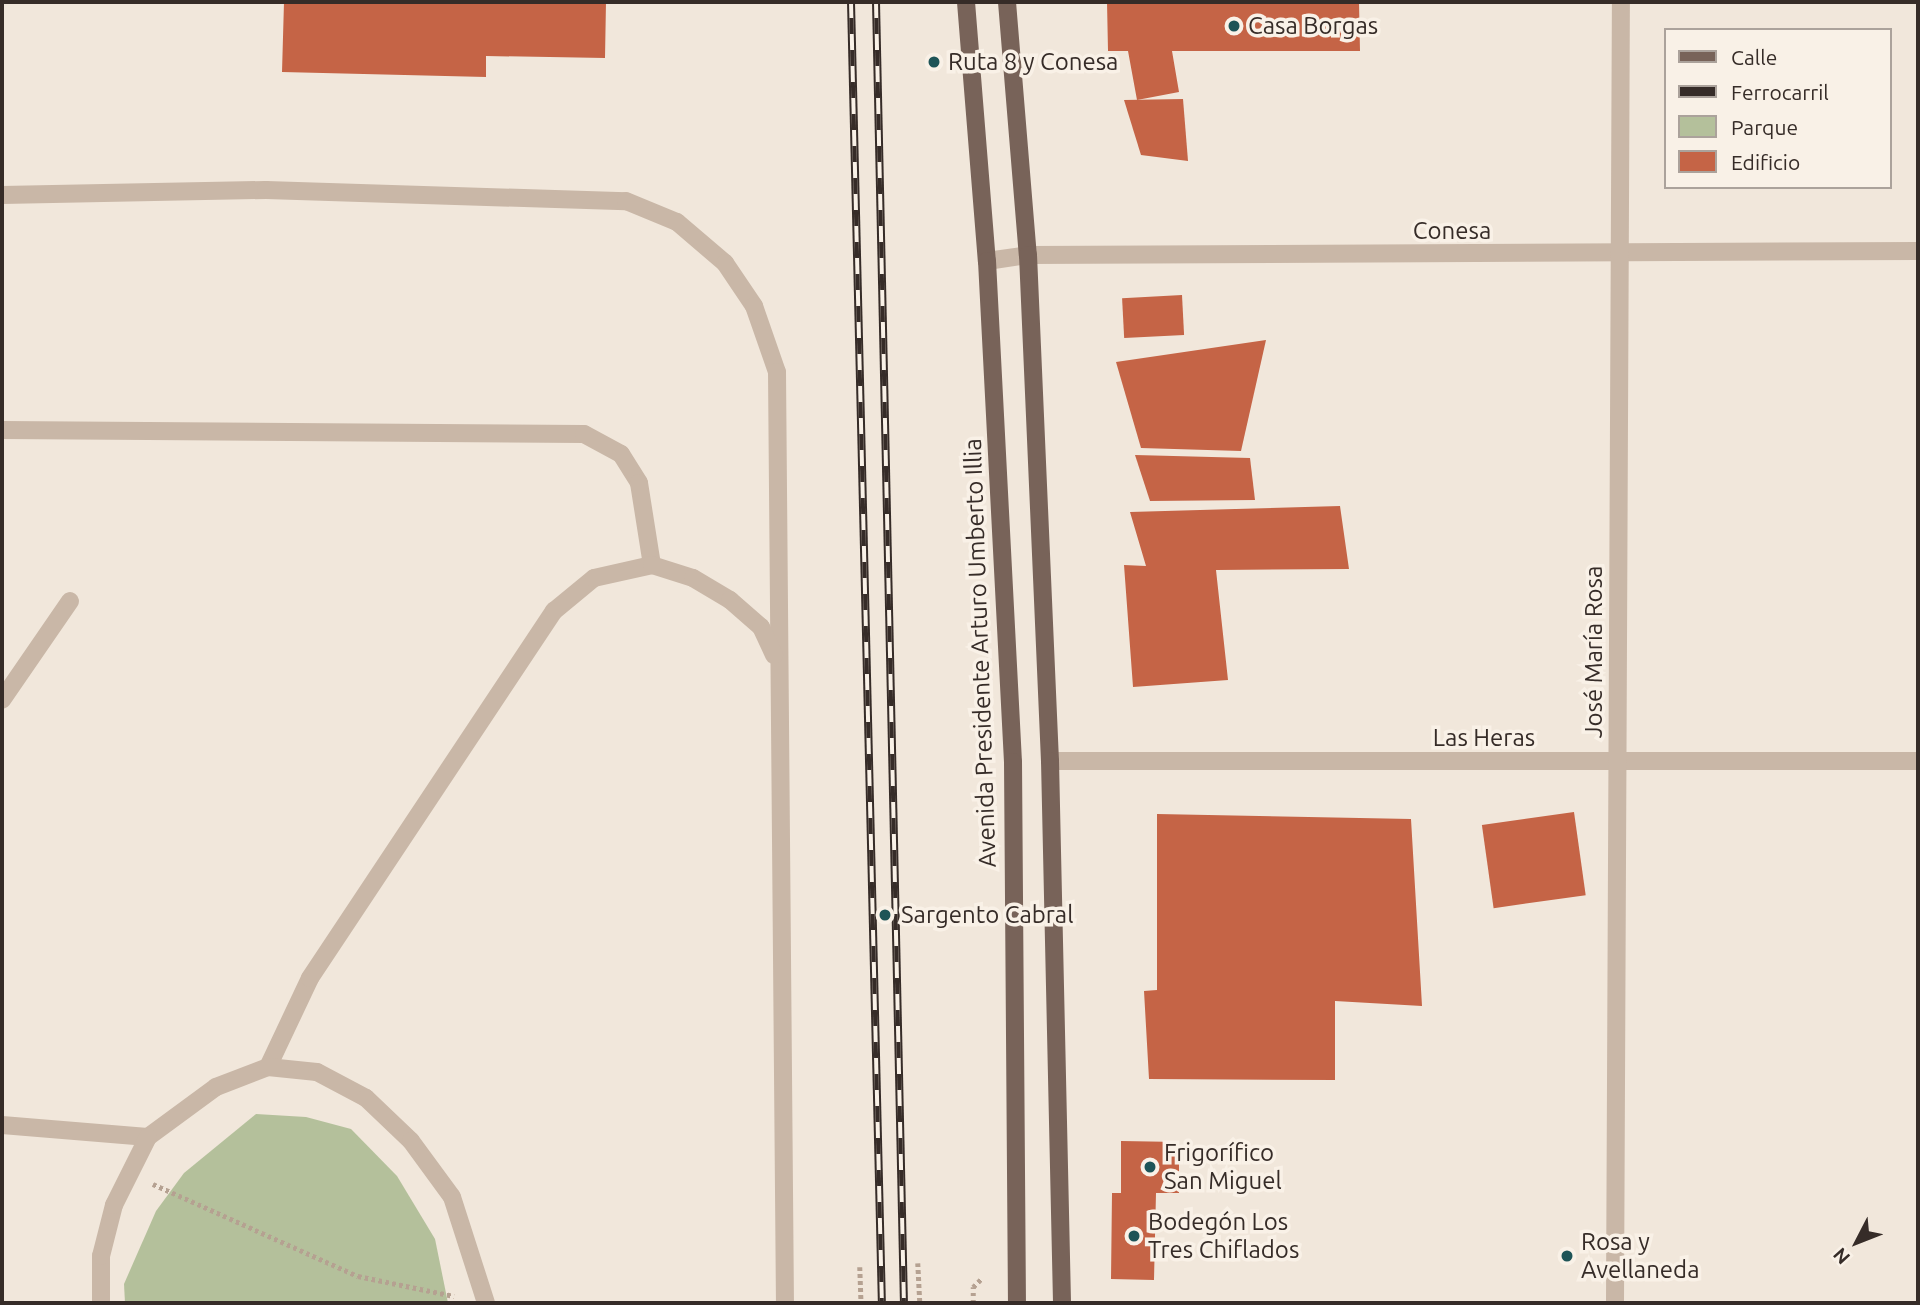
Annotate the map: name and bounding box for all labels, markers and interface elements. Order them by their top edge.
place label: Casa Borgas [1248,12,1378,40]
marker: Casa Borgas [1226,18,1242,34]
legend [1664,28,1892,189]
text: Calle [1731,45,1777,69]
place label: Ruta 8 y Conesa [948,48,1118,76]
marker: Ruta 8 y Conesa [926,54,942,70]
text: Ferrocarril [1731,80,1829,104]
text: Parque [1731,115,1798,139]
text: Edificio [1731,150,1800,174]
street label: Conesa [1413,217,1491,245]
street label: Avenida Presidente Arturo Umberto Illia [958,438,1002,868]
street label: José María Rosa [1580,566,1608,738]
street label: Las Heras [1433,724,1535,752]
place label: Sargento Cabral [901,901,1073,929]
marker: Sargento Cabral [875,905,895,925]
place label: Frigorífico San Miguel [1164,1139,1282,1195]
marker: Frigorífico San Miguel [1142,1159,1158,1175]
north arrow [1822,1207,1892,1277]
place label: Bodegón Los Tres Chiflados [1148,1208,1299,1264]
marker: Bodegón Los Tres Chiflados [1126,1228,1142,1244]
place label: Rosa y Avellaneda [1581,1228,1699,1284]
text: N [1828,1243,1854,1269]
marker: Rosa y Avellaneda [1559,1248,1575,1264]

